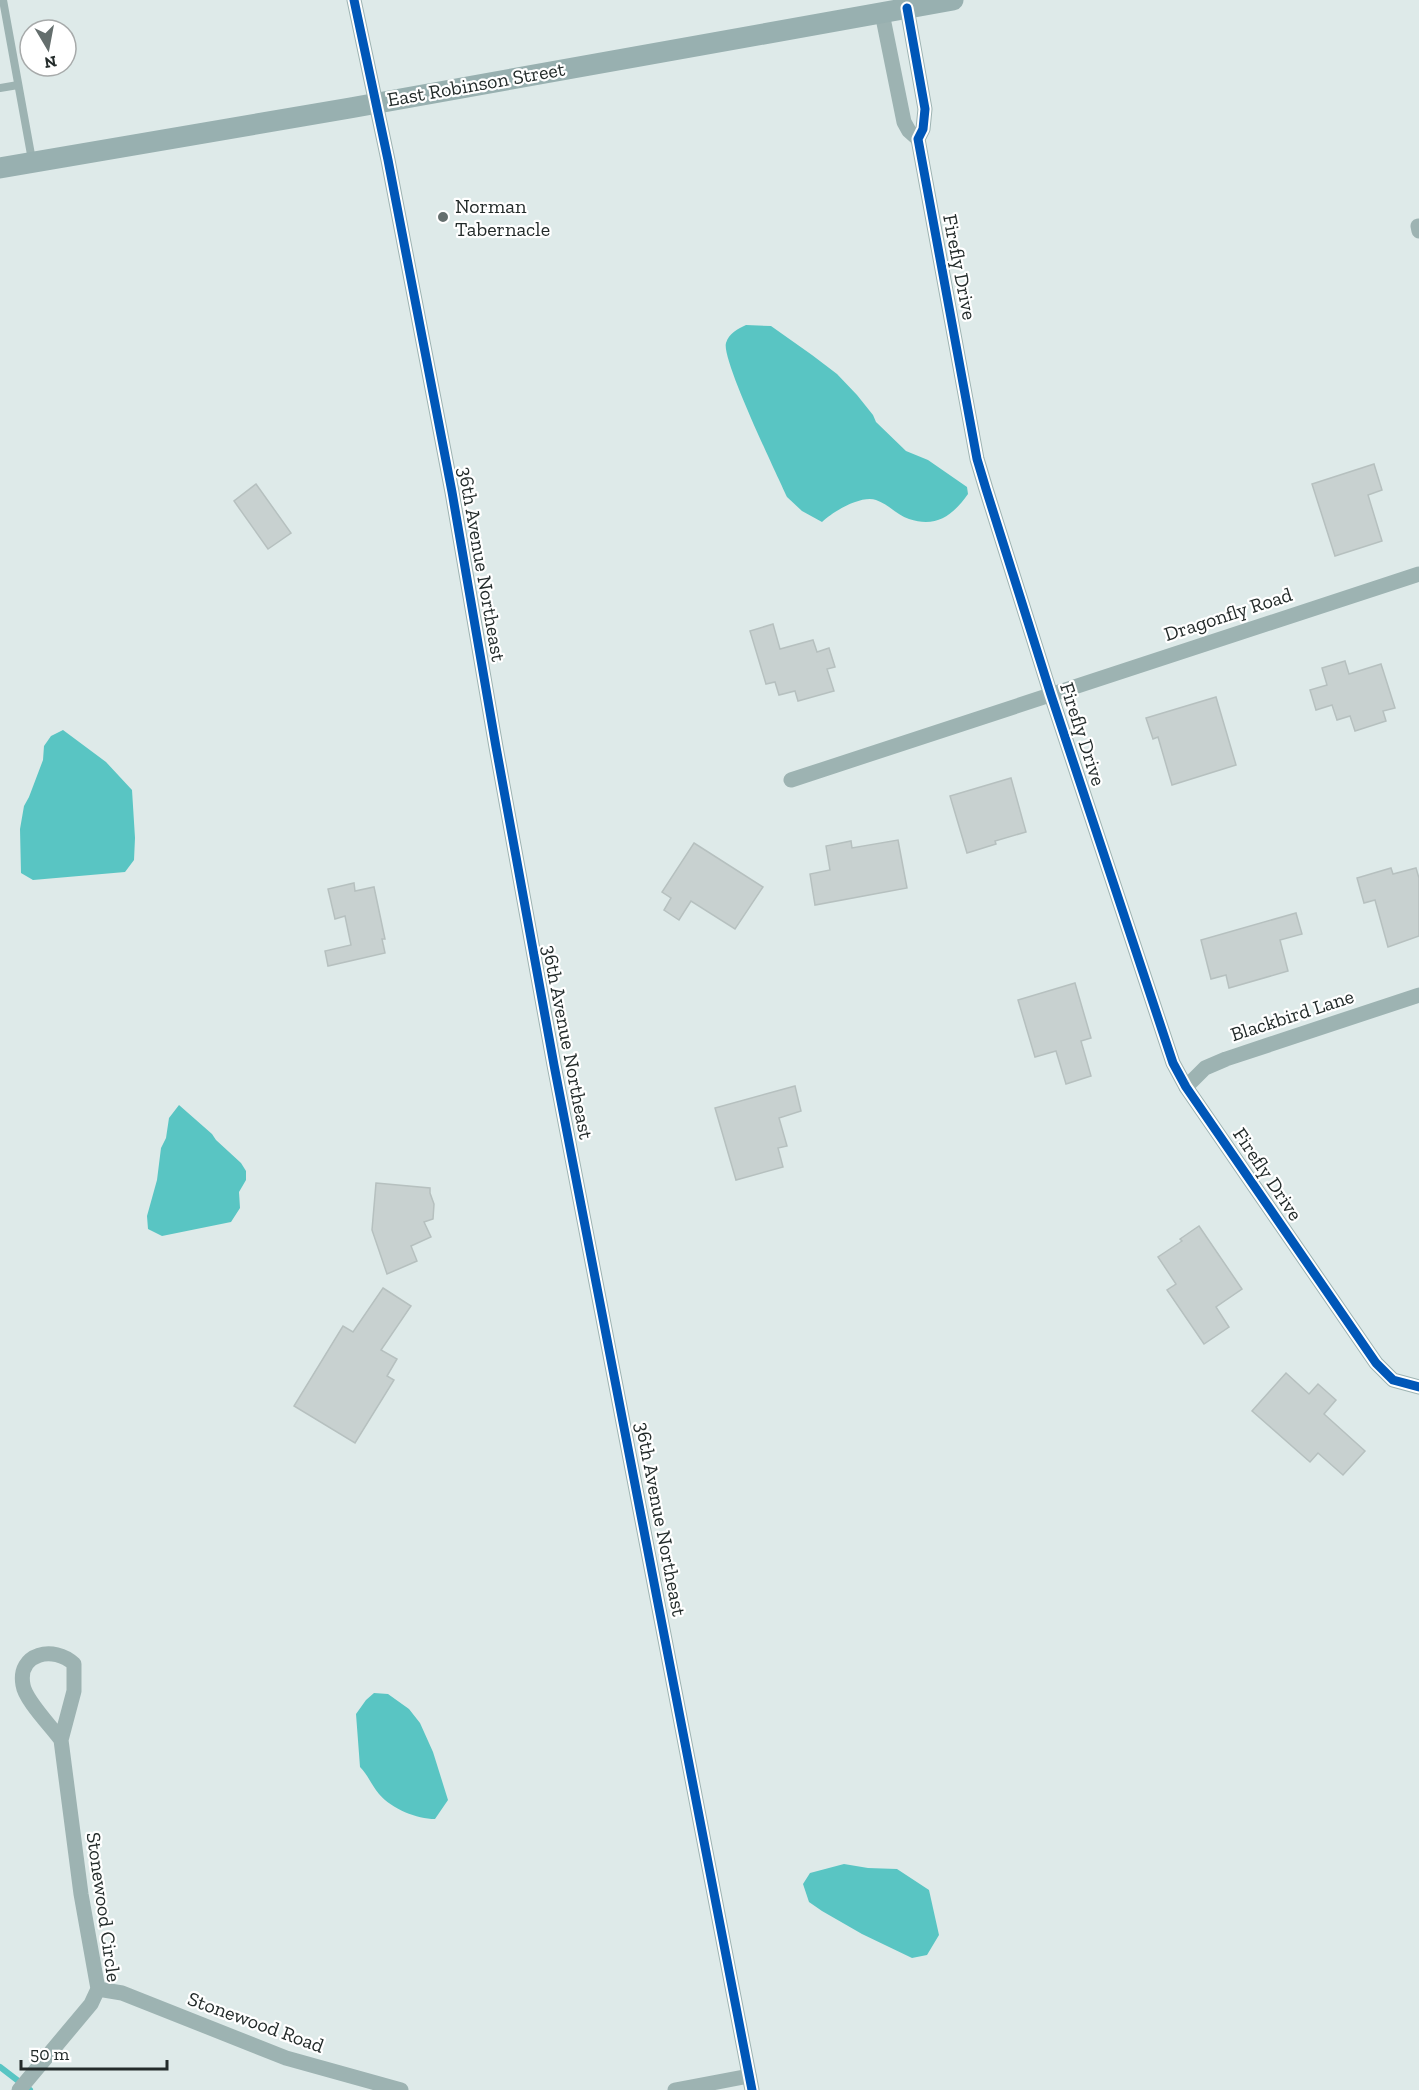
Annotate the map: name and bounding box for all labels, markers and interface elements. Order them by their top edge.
north arrow [18,18,78,78]
text: N [43,52,58,73]
street label: East Robinson Street [385,56,567,111]
place label: Norman Tabernacle [455,194,550,241]
marker: Norman Tabernacle [436,210,450,224]
street label: Firefly Drive [938,212,982,322]
street label: 36th Avenue Northeast [453,465,511,664]
street label: Dragonfly Road [1161,582,1295,646]
street label: Firefly Drive [1055,679,1111,789]
street label: 36th Avenue Northeast [537,943,599,1142]
street label: Blackbird Lane [1227,984,1357,1046]
street label: Firefly Drive [1228,1123,1308,1225]
street label: 36th Avenue Northeast [630,1420,692,1619]
street label: Stonewood Circle [82,1831,126,1983]
street label: Stonewood Road [185,1986,327,2058]
scale bar [21,2033,166,2071]
text: 50 m [30,2043,70,2065]

